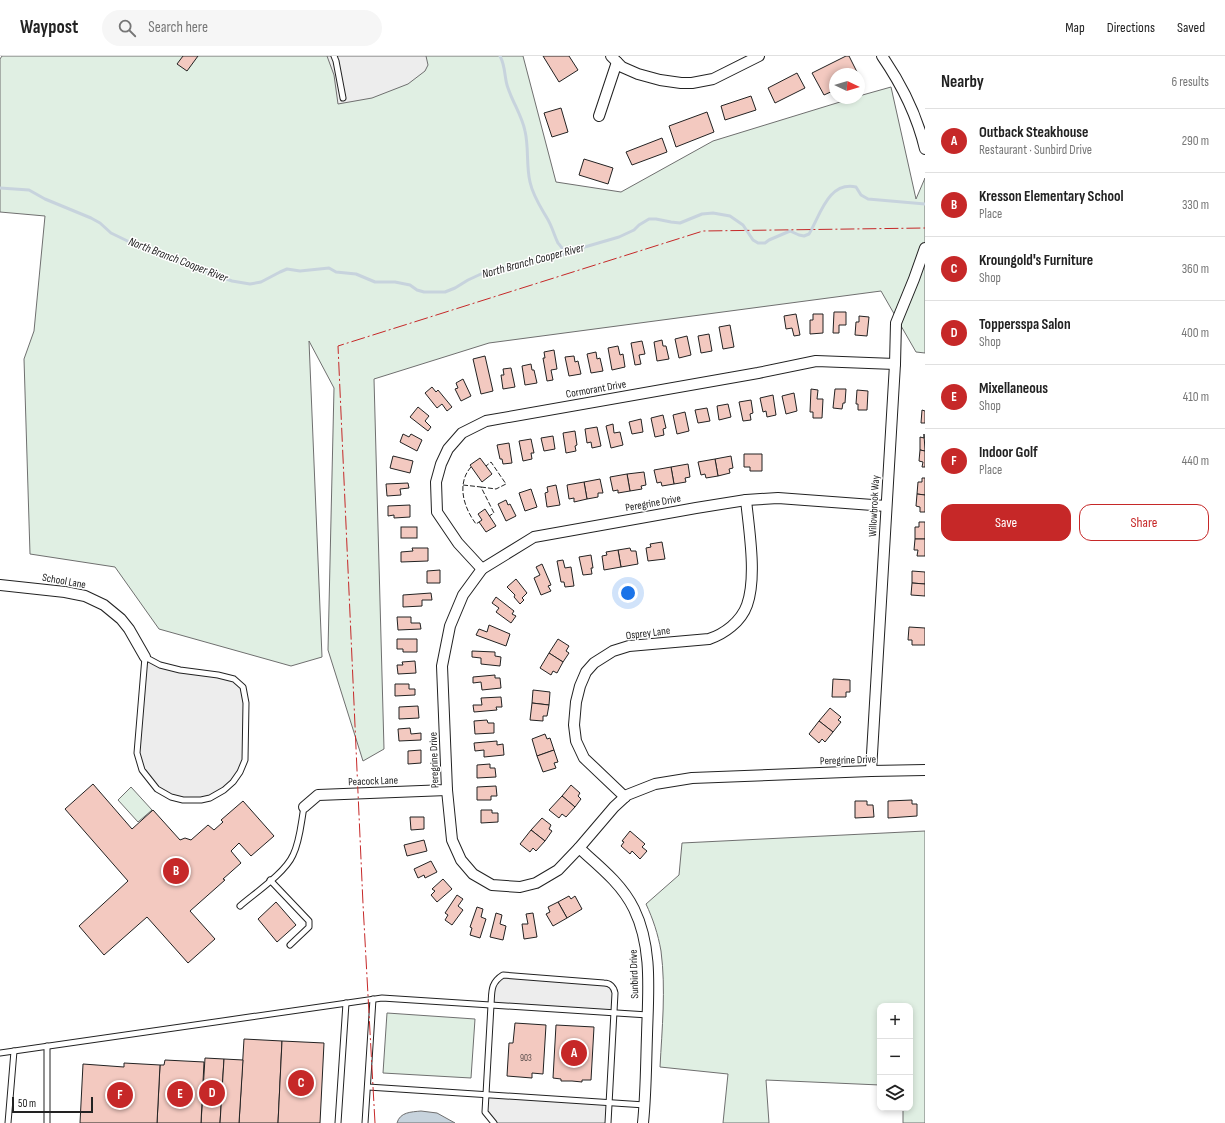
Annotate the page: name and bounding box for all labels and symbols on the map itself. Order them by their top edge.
north arrow [829,68,865,104]
water label: North Branch Cooper River [126,234,230,286]
water label: North Branch Cooper River [480,240,586,282]
street label: Cormorant Drive [565,377,627,401]
street label: Willowbrook Way [866,474,882,537]
street label: Peregrine Drive [624,492,682,514]
street label: School Lane [41,571,87,591]
your location [618,583,638,603]
street label: Osprey Lane [625,624,671,642]
street label: Peregrine Drive [427,732,441,788]
street label: Peregrine Drive [820,753,876,767]
street label: Peacock Lane [348,774,398,788]
pin: B [163,856,189,886]
street label: Sunbird Drive [627,949,641,999]
pin: A [561,1038,587,1068]
house number: 903 [520,1053,532,1064]
pin: C [288,1068,314,1098]
pin: D [199,1078,225,1108]
pin: E [167,1079,193,1109]
pin: F [107,1080,133,1110]
scale bar [12,1095,93,1114]

